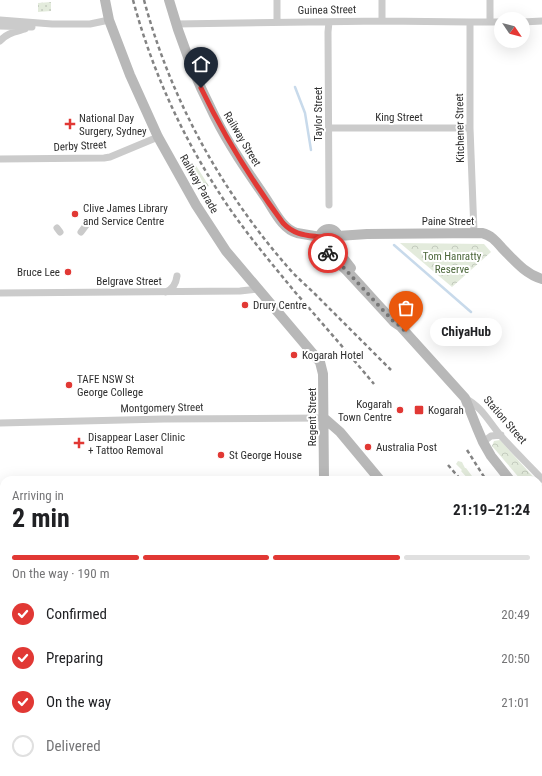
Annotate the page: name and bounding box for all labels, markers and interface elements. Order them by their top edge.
street label: Guinea Street [298,3,356,17]
north arrow [494,12,530,48]
map controls [494,12,530,48]
pin [184,47,218,88]
icon: home [190,53,212,75]
street label: Taylor Street [312,87,325,141]
street label: Kitchener Street [453,93,467,163]
street label: Railway Street [221,109,263,169]
street label: King Street [375,111,423,124]
place label: National Day Surgery, Sydney [79,112,147,138]
marker: National Day Surgery, Sydney [64,118,76,130]
street label: Derby Street [53,138,107,154]
street label: Railway Parade [177,152,221,216]
place label: Clive James Library and Service Centre [83,202,168,228]
marker: Clive James Library and Service Centre [70,209,80,219]
street label: Paine Street [422,215,474,228]
courier [308,233,348,273]
icon: bike [317,242,339,264]
park label: Tom Hanratty Reserve [423,250,482,276]
place label: Bruce Lee [17,266,60,279]
marker: Bruce Lee [63,267,73,277]
street label: Belgrave Street [96,275,162,288]
pin [389,291,423,332]
icon: bag [395,297,417,319]
place label: Drury Centre [253,299,307,312]
marker: Drury Centre [240,300,250,310]
callout: ChiyaHub [430,318,502,346]
text: ChiyaHub [441,324,491,339]
place label: Kogarah Hotel [302,349,364,362]
marker: Kogarah Hotel [289,350,299,360]
place label: TAFE NSW St George College [77,373,143,399]
marker: TAFE NSW St George College [64,380,74,390]
street label: Regent Street [306,388,319,446]
street label: Station Street [481,393,529,447]
place label: Kogarah Town Centre [338,398,392,424]
street label: Montgomery Street [120,401,204,415]
marker: Kogarah [413,404,425,416]
place label: Kogarah [428,404,464,417]
marker: Kogarah Town Centre [395,405,405,415]
place label: Disappear Laser Clinic + Tattoo Removal [88,431,185,457]
marker: Disappear Laser Clinic + Tattoo Removal [73,437,85,449]
place label: Australia Post [376,441,437,454]
marker: Australia Post [363,442,373,452]
place label: St George House [229,449,302,462]
marker: St George House [216,450,226,460]
text: Arriving in [12,488,64,503]
text: 21:19–21:24 [453,501,530,519]
text: 2 min [12,503,70,533]
text: On the way · 190 m [12,566,109,581]
icon: check [12,603,34,625]
text: Confirmed [46,605,107,623]
text: 20:49 [501,607,530,622]
icon: check [12,647,34,669]
text: Preparing [46,649,103,667]
text: 20:50 [501,651,530,666]
icon: check [12,691,34,713]
text: On the way [46,693,111,711]
text: 21:01 [501,695,530,710]
text: Delivered [46,737,101,755]

